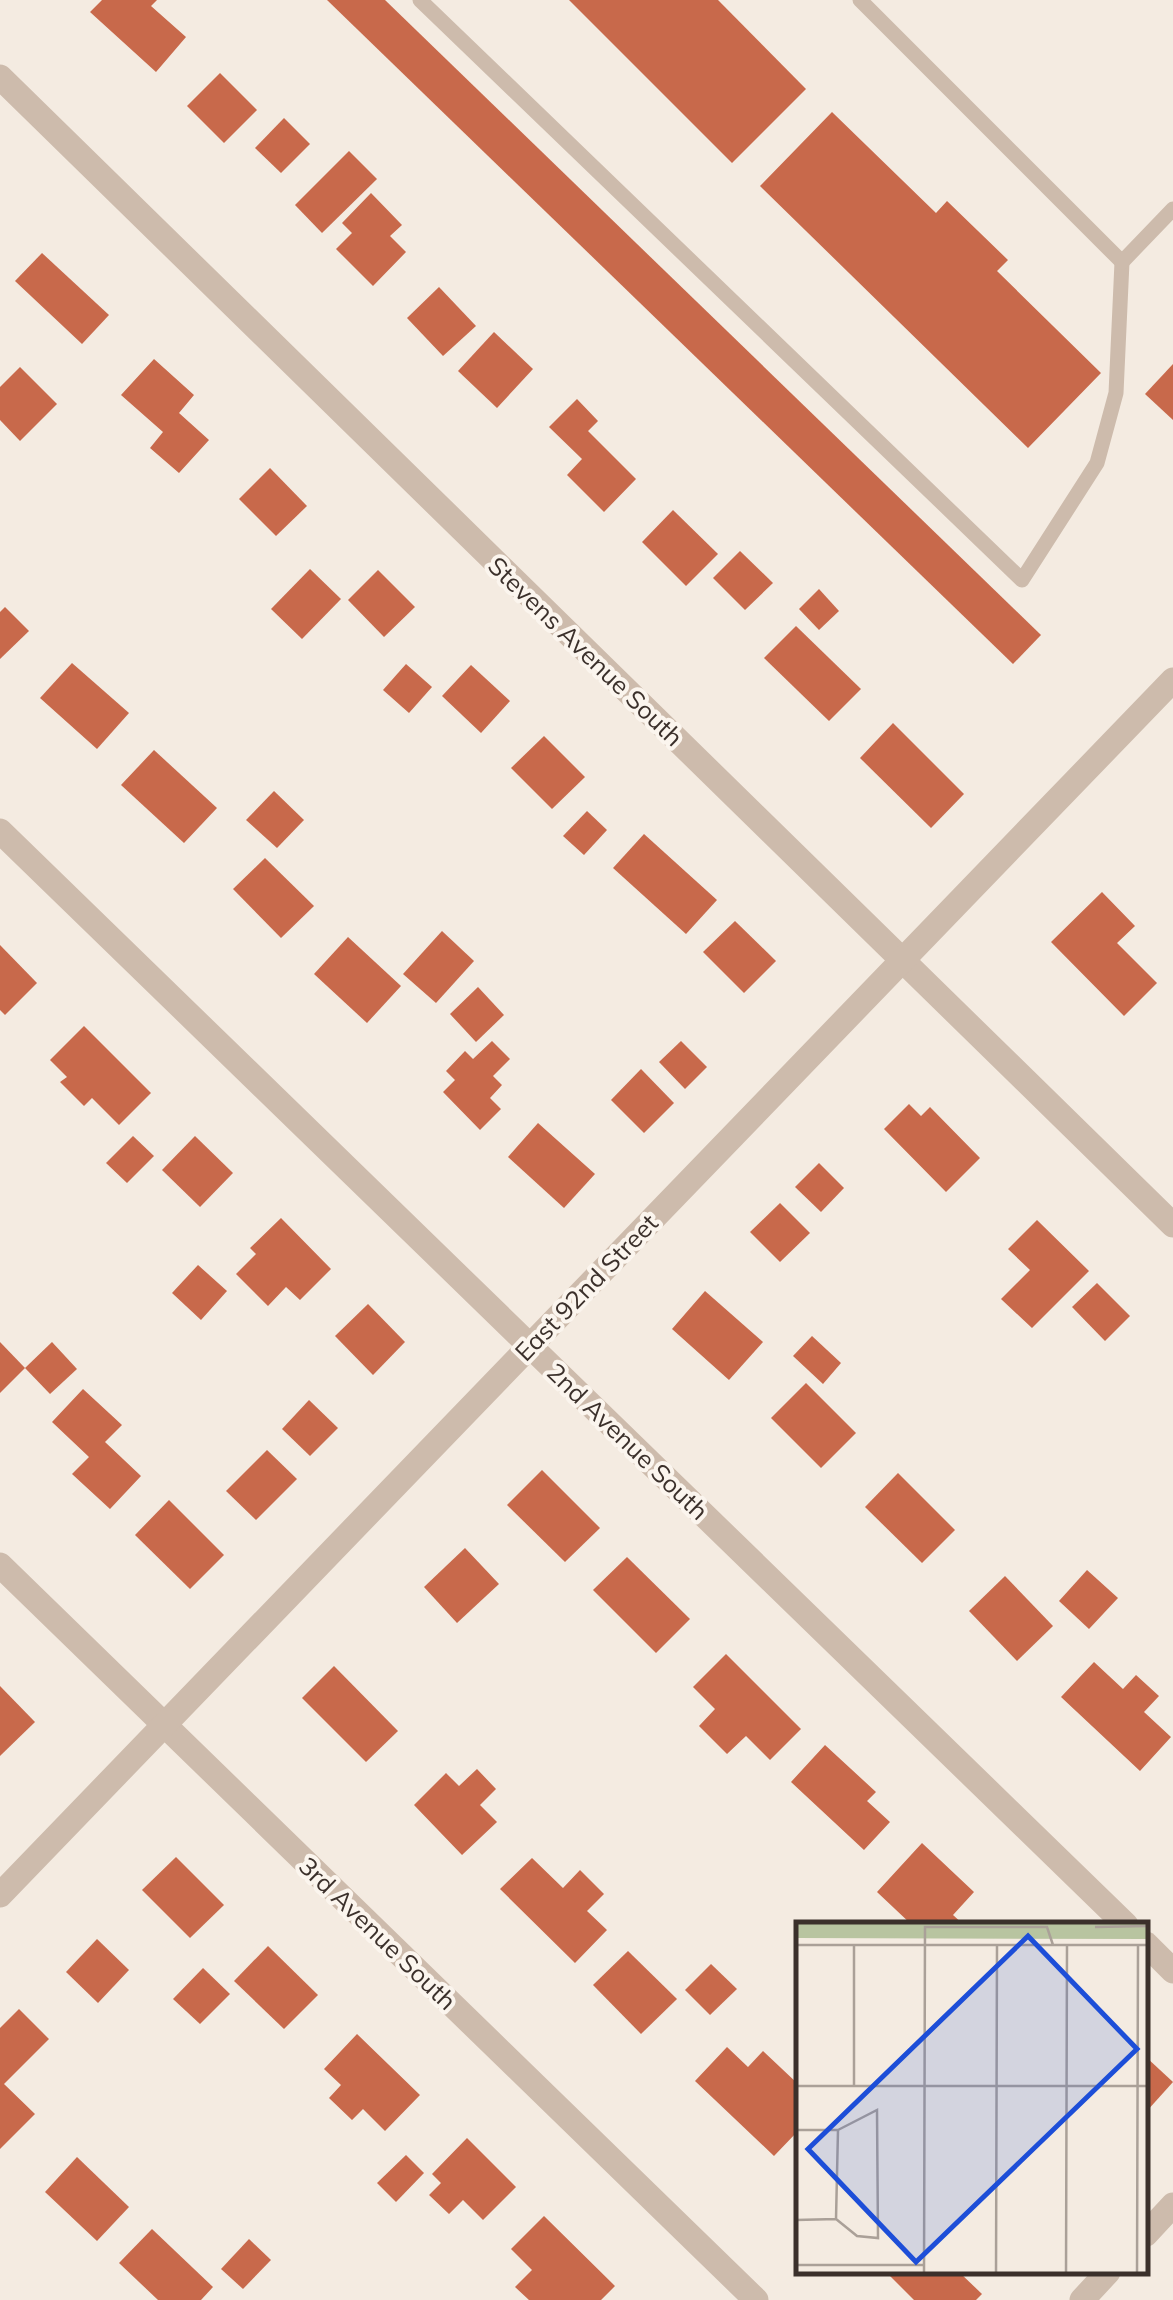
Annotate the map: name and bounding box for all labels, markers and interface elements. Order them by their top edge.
street label: Stevens Avenue South [482,550,690,752]
street label: East 92nd Street [508,1207,664,1367]
street label: 2nd Avenue South [541,1356,715,1526]
street label: 3rd Avenue South [293,1850,463,2016]
inset map [796,1922,1148,2275]

